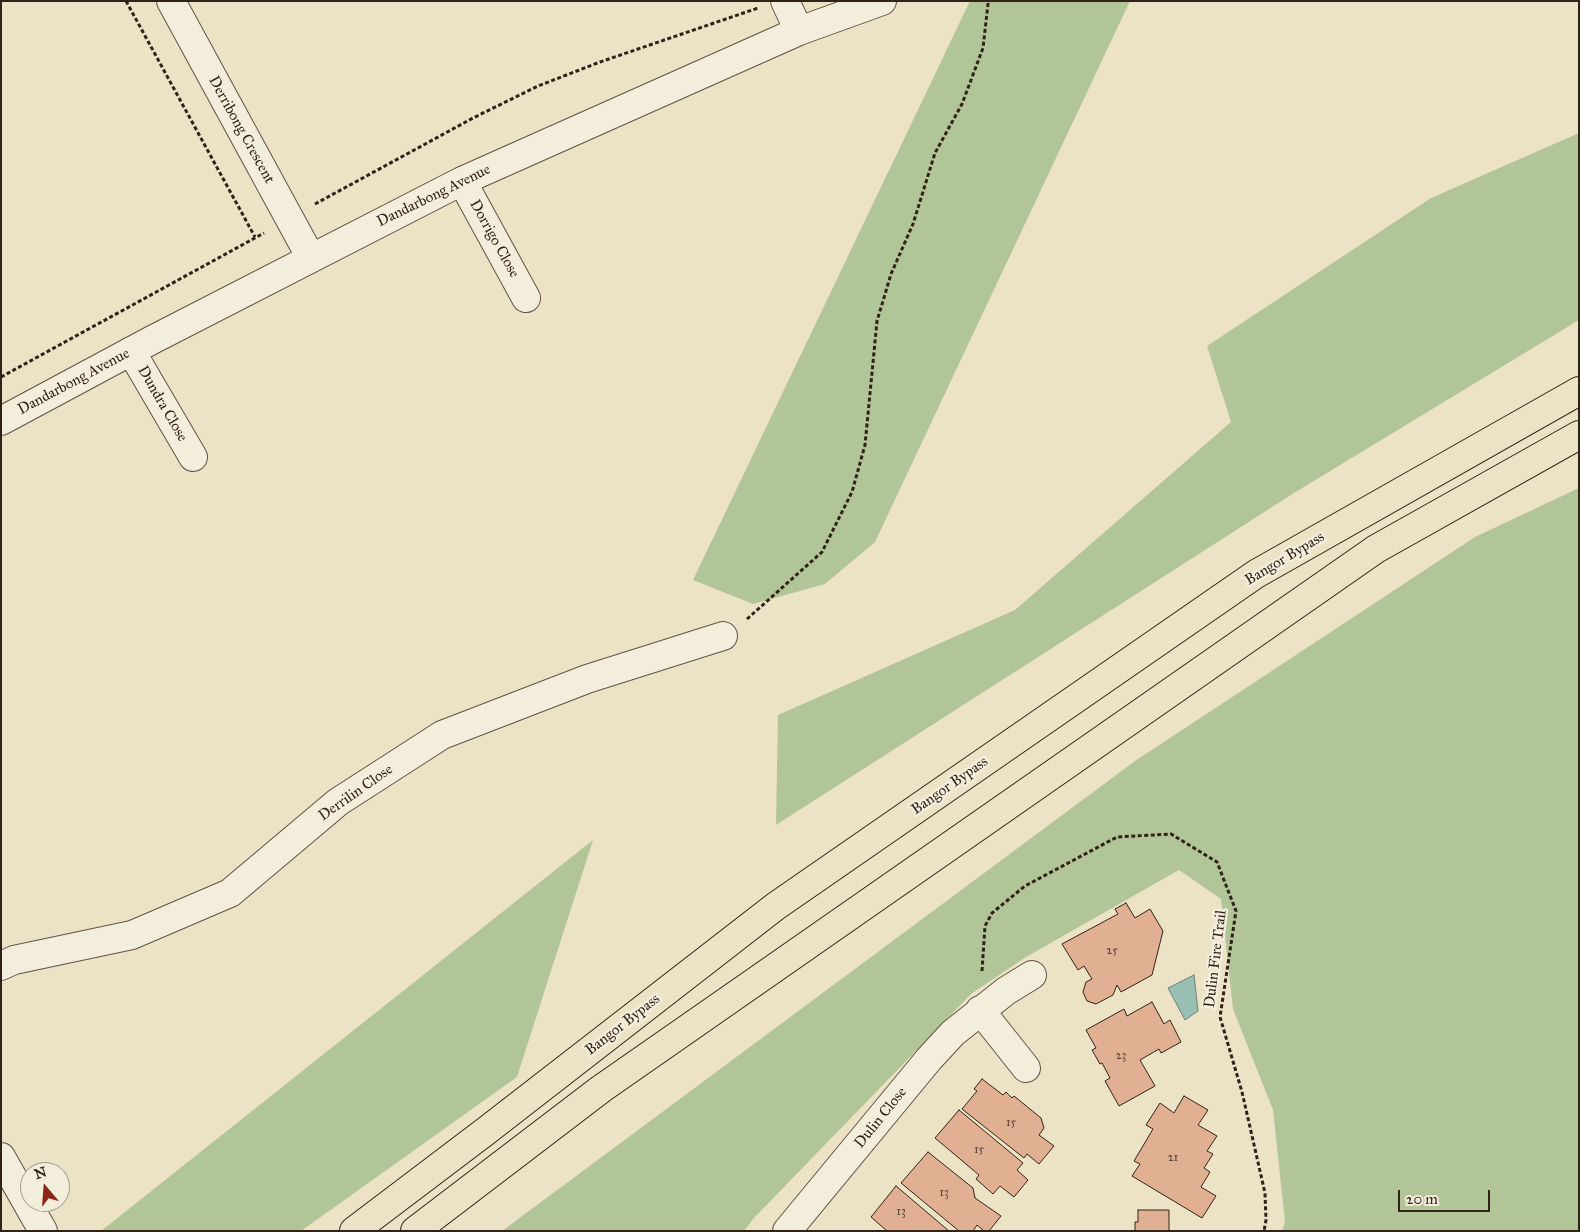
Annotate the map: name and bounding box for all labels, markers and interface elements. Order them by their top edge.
street label: Derribong Crescent [204,73,278,187]
street label: Dandarbong Avenue [374,161,494,231]
street label: Dorrigo Close [465,197,523,281]
street label: Dandarbong Avenue [15,345,133,419]
street label: Dundra Close [133,363,191,445]
street label: Bangor Bypass [1242,528,1328,590]
street label: Bangor Bypass [908,753,992,819]
street label: Derrilin Close [315,761,397,825]
street label: Dulin Fire Trail [1201,909,1231,1009]
house number: 25 [1106,944,1118,958]
street label: Bangor Bypass [582,990,664,1060]
house number: 23 [1116,1049,1126,1063]
street label: Dulin Close [851,1084,911,1152]
house number: 15 [1006,1116,1016,1130]
house number: 15 [974,1143,984,1157]
house number: 21 [1168,1151,1178,1165]
north arrow [20,1162,70,1212]
text: N [32,1163,49,1183]
scale bar [1400,1180,1492,1212]
house number: 13 [939,1186,949,1200]
text: 20 m [1406,1190,1438,1208]
house number: 13 [896,1205,906,1219]

